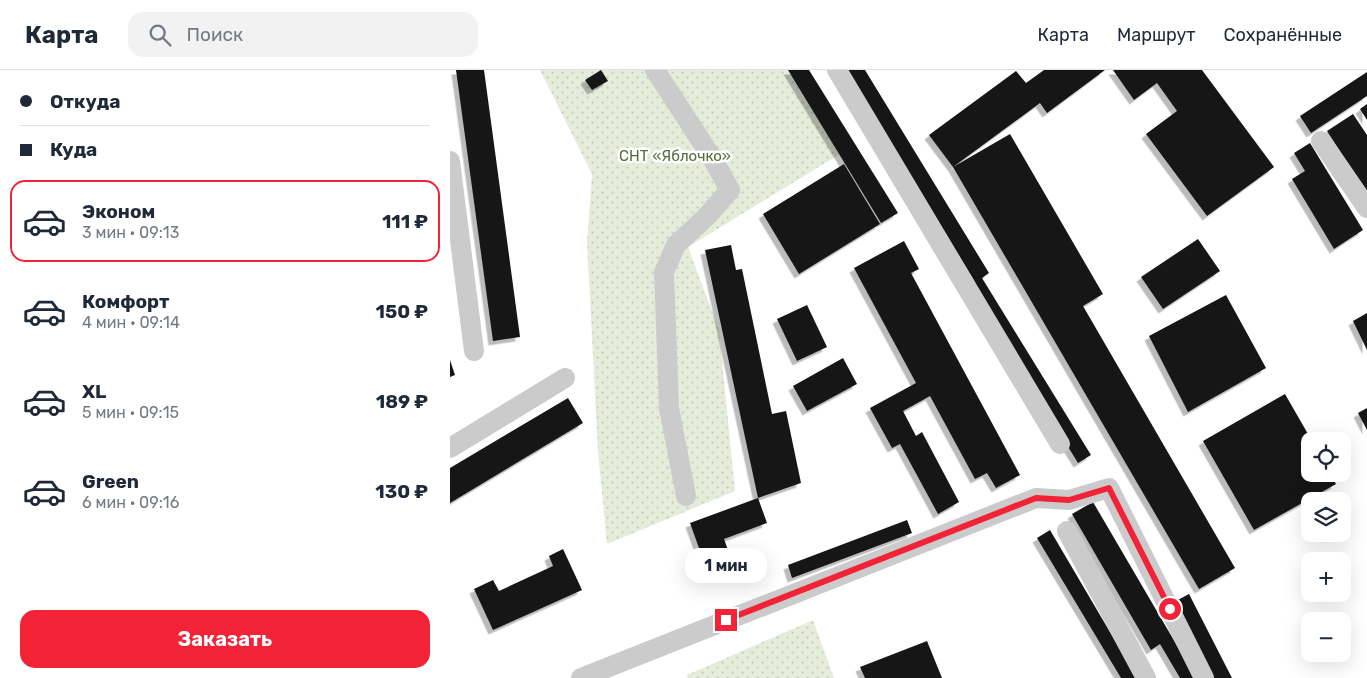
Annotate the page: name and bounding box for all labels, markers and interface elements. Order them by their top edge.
search box [128,12,478,57]
text: Карта [25,21,98,49]
icon: search [146,21,174,49]
text: Поиск [186,23,243,46]
text: Карта [1038,24,1089,46]
text: Маршрут [1117,24,1196,46]
text: Сохранённые [1224,24,1342,46]
text: Откуда [50,90,120,113]
text: Куда [50,138,97,161]
park label: СНТ «Яблочко» [619,147,731,165]
icon: car [22,199,67,244]
text: Эконом [82,200,155,223]
text: 111 ₽ [382,210,428,233]
text: 3 мин · 09:13 [82,223,179,242]
icon: car [22,289,67,334]
text: Комфорт [82,290,169,313]
text: 150 ₽ [376,300,428,323]
text: 4 мин · 09:14 [82,313,180,332]
icon: car [22,379,67,424]
text: XL [82,380,106,403]
text: 189 ₽ [376,390,428,413]
text: 5 мин · 09:15 [82,403,179,422]
map controls [1301,432,1351,662]
button: locate [1301,432,1351,482]
icon: car [22,469,67,514]
text: Green [82,470,139,493]
text: 130 ₽ [375,480,428,503]
button: layers [1301,492,1351,542]
text: 6 мин · 09:16 [82,493,179,512]
callout: 1 мин [685,548,767,582]
button: + [1301,552,1351,602]
text: 1 мин [704,556,748,575]
route start [1159,598,1181,620]
route end [715,609,737,631]
button: Заказать [20,610,430,668]
button: − [1301,612,1351,662]

